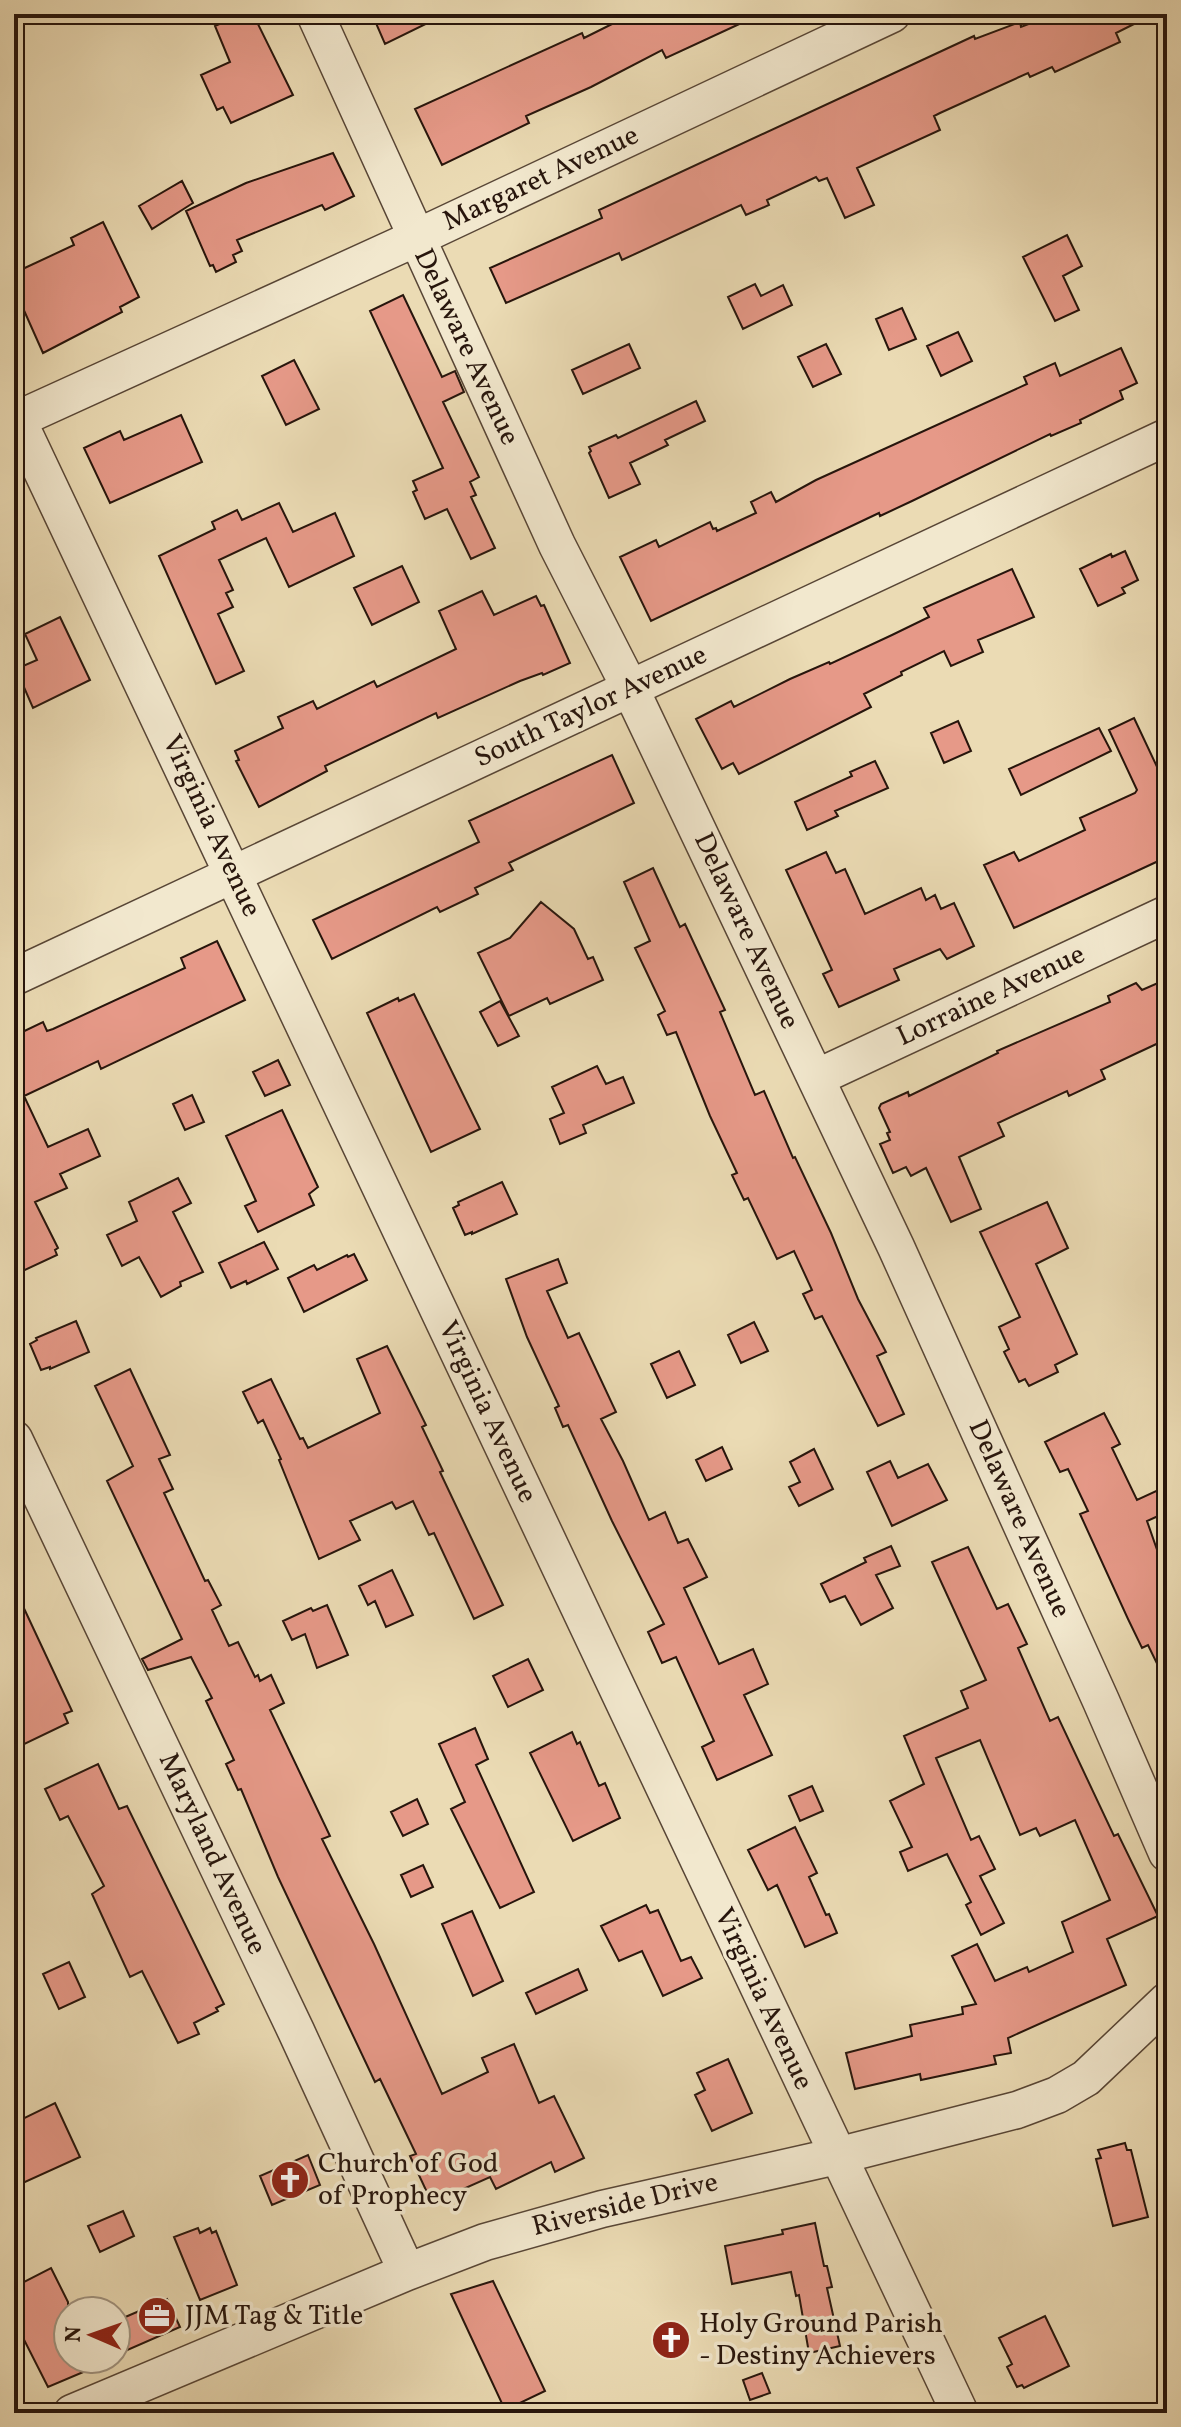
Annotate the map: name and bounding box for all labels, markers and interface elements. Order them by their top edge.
street label: Margaret Avenue [437,117,645,241]
street label: Delaware Avenue [403,242,529,452]
street label: South Taylor Avenue [468,636,714,778]
street label: Virginia Avenue [152,728,270,924]
street label: Delaware Avenue [683,826,809,1036]
street label: Lorraine Avenue [890,935,1092,1057]
street label: Virginia Avenue [428,1314,546,1510]
street label: Delaware Avenue [958,1414,1080,1624]
street label: Maryland Avenue [148,1747,276,1961]
street label: Virginia Avenue [704,1901,822,2097]
place label: Church of God of Prophecy [318,2145,499,2216]
church icon: Church of God of Prophecy [269,2159,311,2201]
street label: Riverside Drive [528,2163,722,2247]
north arrow [52,2295,132,2375]
office icon: JJM Tag & Title [136,2295,178,2337]
place label: JJM Tag & Title [185,2297,363,2336]
place label: Holy Ground Parish - Destiny Achievers [699,2305,943,2376]
church icon: Holy Ground Parish - Destiny Achievers [650,2319,692,2361]
text: N [59,2326,90,2343]

